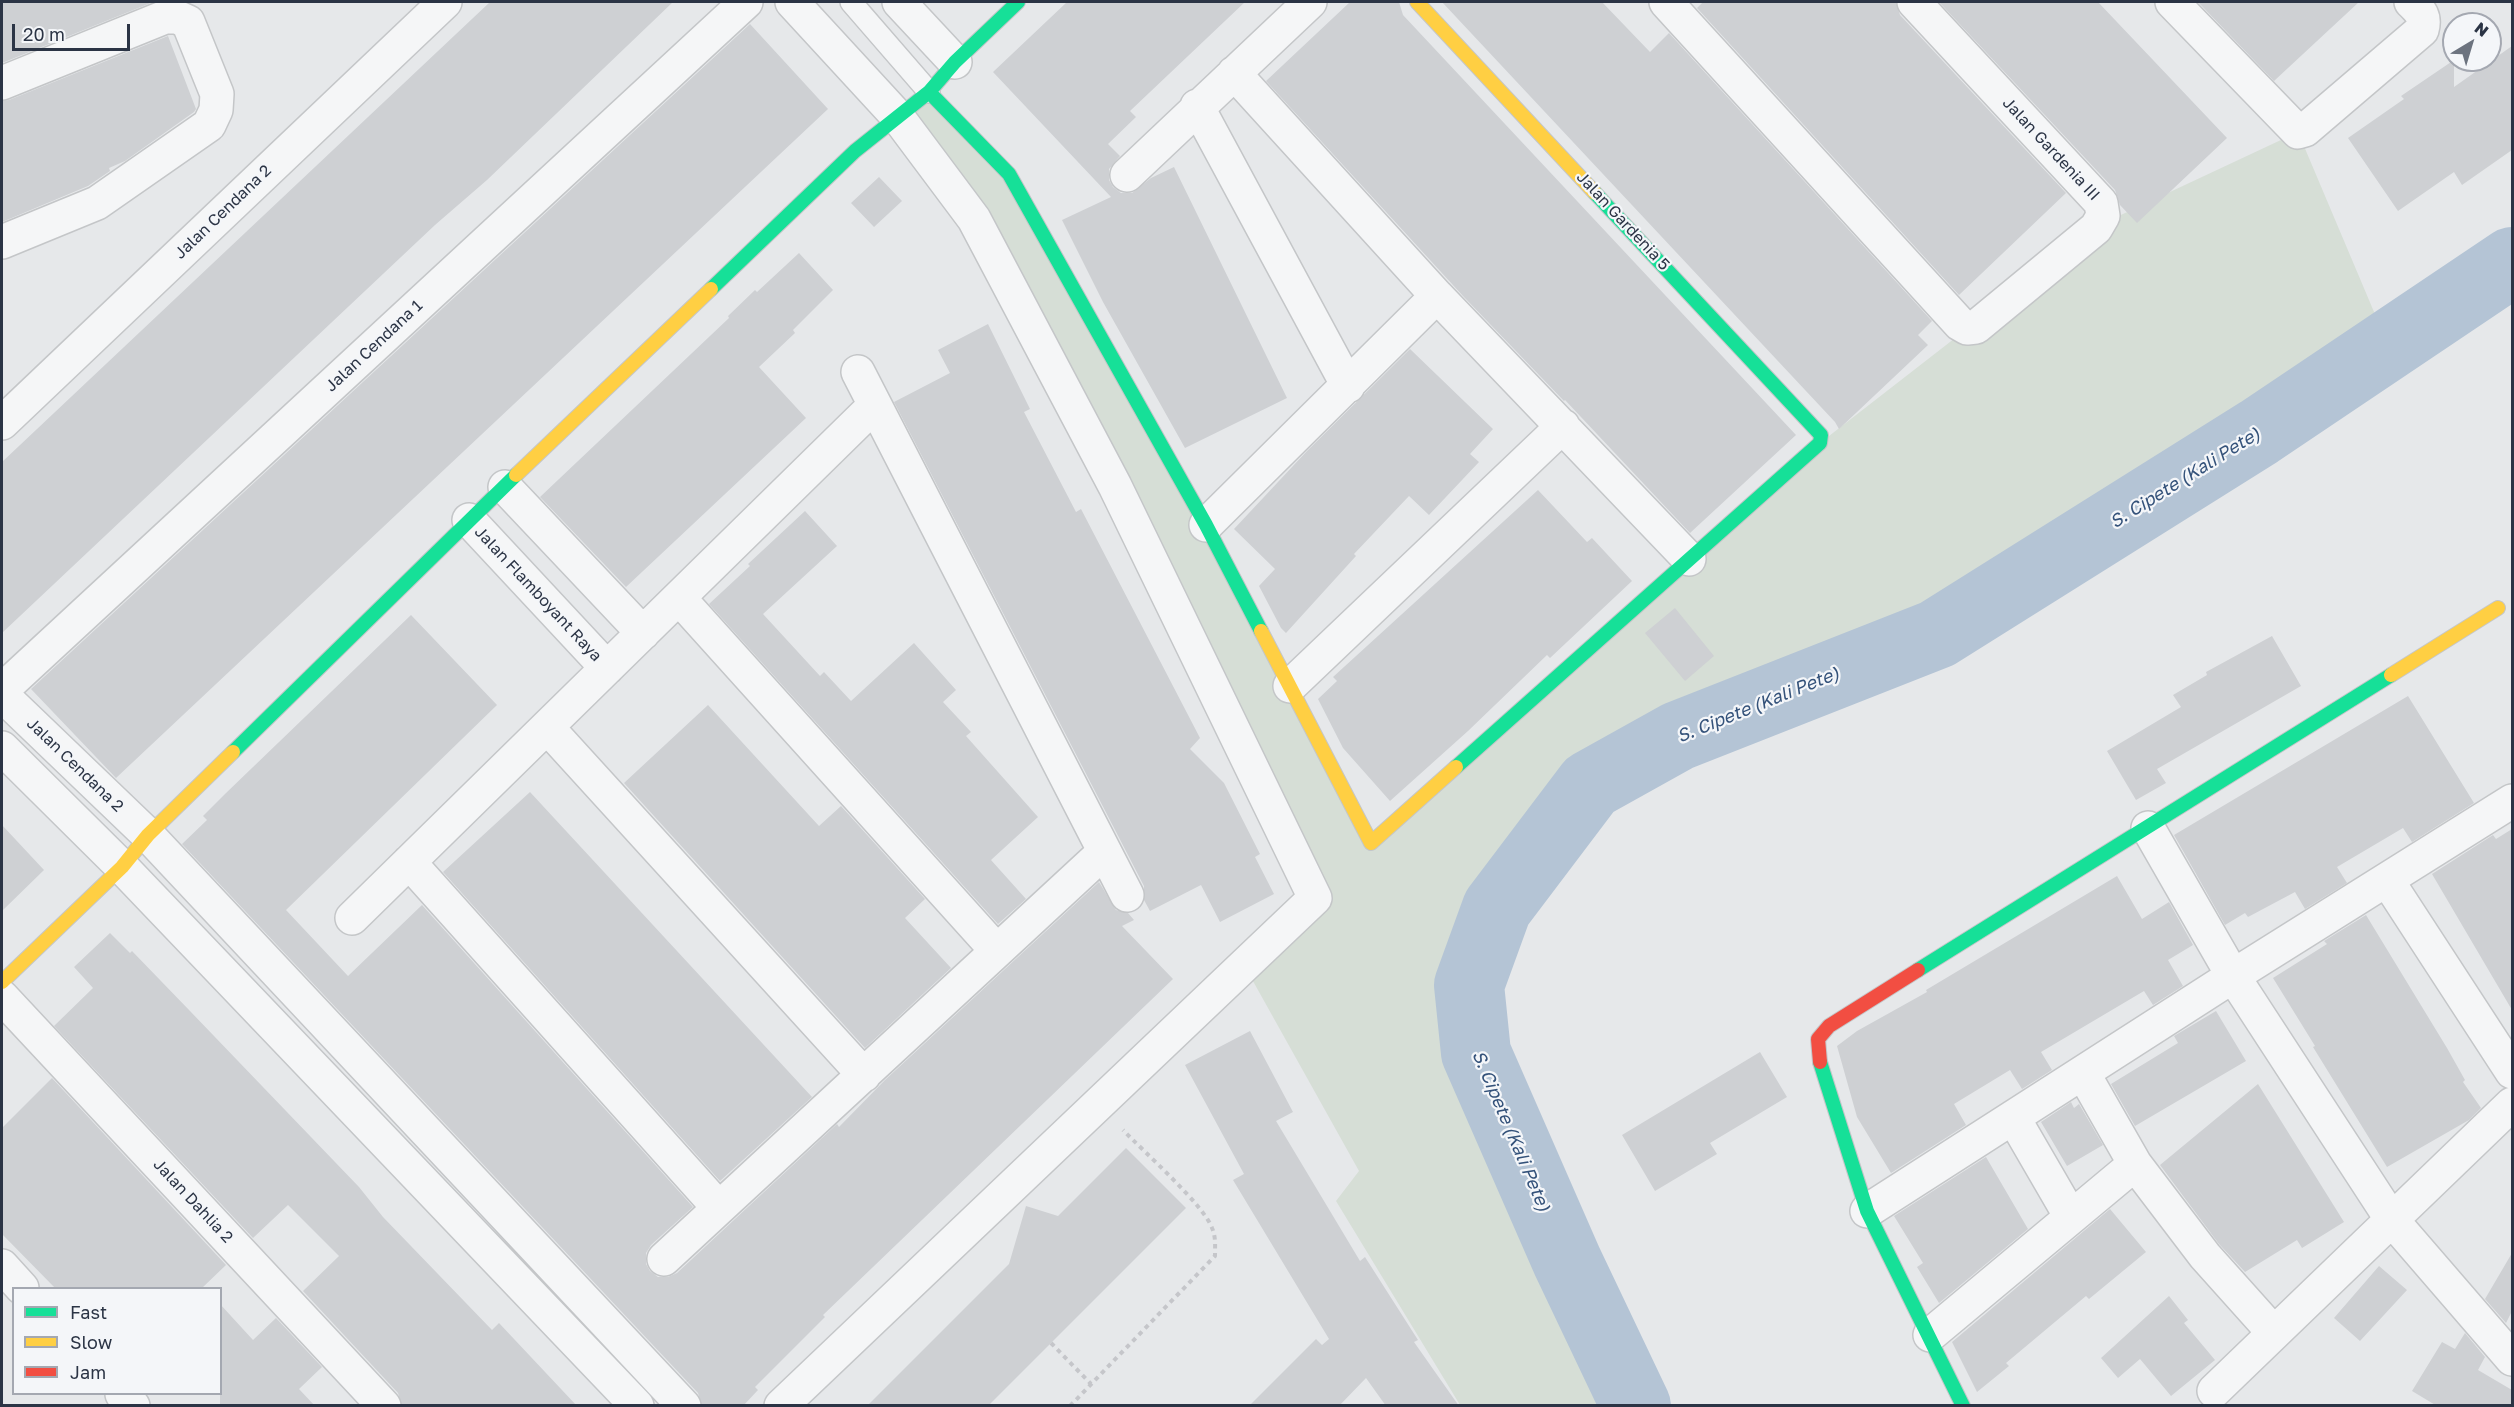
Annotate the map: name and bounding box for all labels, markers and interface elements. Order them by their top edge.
scale bar [15,12,134,50]
north arrow [2442,12,2502,72]
text: N [2471,18,2493,41]
text: 20 m [23,23,65,45]
street label: Jalan Gardenia III [1998,94,2104,204]
street label: Jalan Cendana 2 [171,161,275,263]
street label: Jalan Gardenia 5 [1572,168,1674,274]
street label: Jalan Cendana 1 [322,296,426,396]
water label: S. Cipete (Kali Pete) [2106,423,2264,533]
street label: Jalan Flamboyant Raya [470,523,606,665]
water label: S. Cipete (Kali Pete) [1674,663,1842,747]
street label: Jalan Cendana 2 [23,714,127,816]
water label: S. Cipete (Kali Pete) [1467,1047,1555,1215]
street label: Jalan Dahlia 2 [149,1155,237,1247]
legend [12,1287,222,1395]
text: Fast [70,1301,107,1323]
text: Slow [70,1331,112,1353]
text: Jam [70,1361,106,1383]

